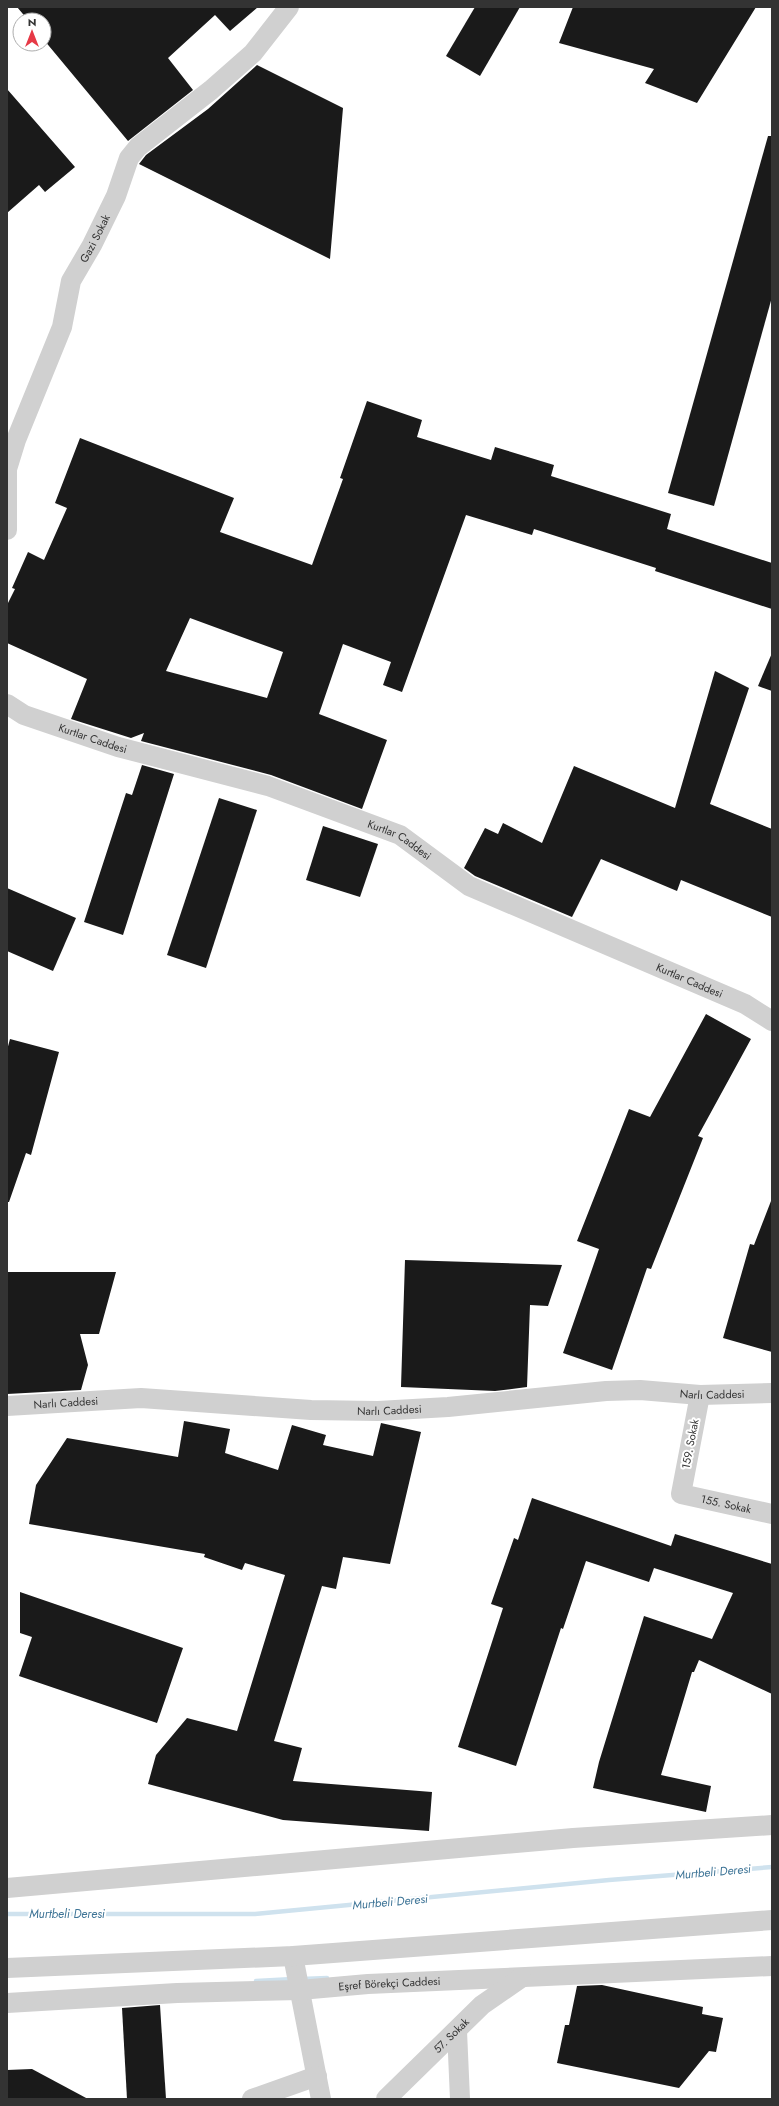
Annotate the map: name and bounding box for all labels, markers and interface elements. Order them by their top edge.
north arrow [12,12,52,52]
text: N [28,14,36,30]
street label: Gazi Sokak [76,212,114,265]
street label: Kurtlar Caddesi [56,719,129,757]
street label: Kurtlar Caddesi [365,816,435,864]
street label: Kurtlar Caddesi [654,959,726,1002]
street label: Narlı Caddesi [679,1385,745,1403]
street label: Narlı Caddesi [33,1393,99,1412]
street label: Narlı Caddesi [357,1401,422,1419]
street label: 159. Sokak [677,1418,703,1470]
street label: 155. Sokak [699,1491,753,1517]
water label: Murtbeli Deresi [674,1860,752,1884]
water label: Murtbeli Deresi [351,1890,429,1914]
water label: Murtbeli Deresi [29,1905,106,1923]
street label: Eşref Börekçi Caddesi [338,1973,441,1995]
street label: 57. Sokak [430,2014,473,2057]

